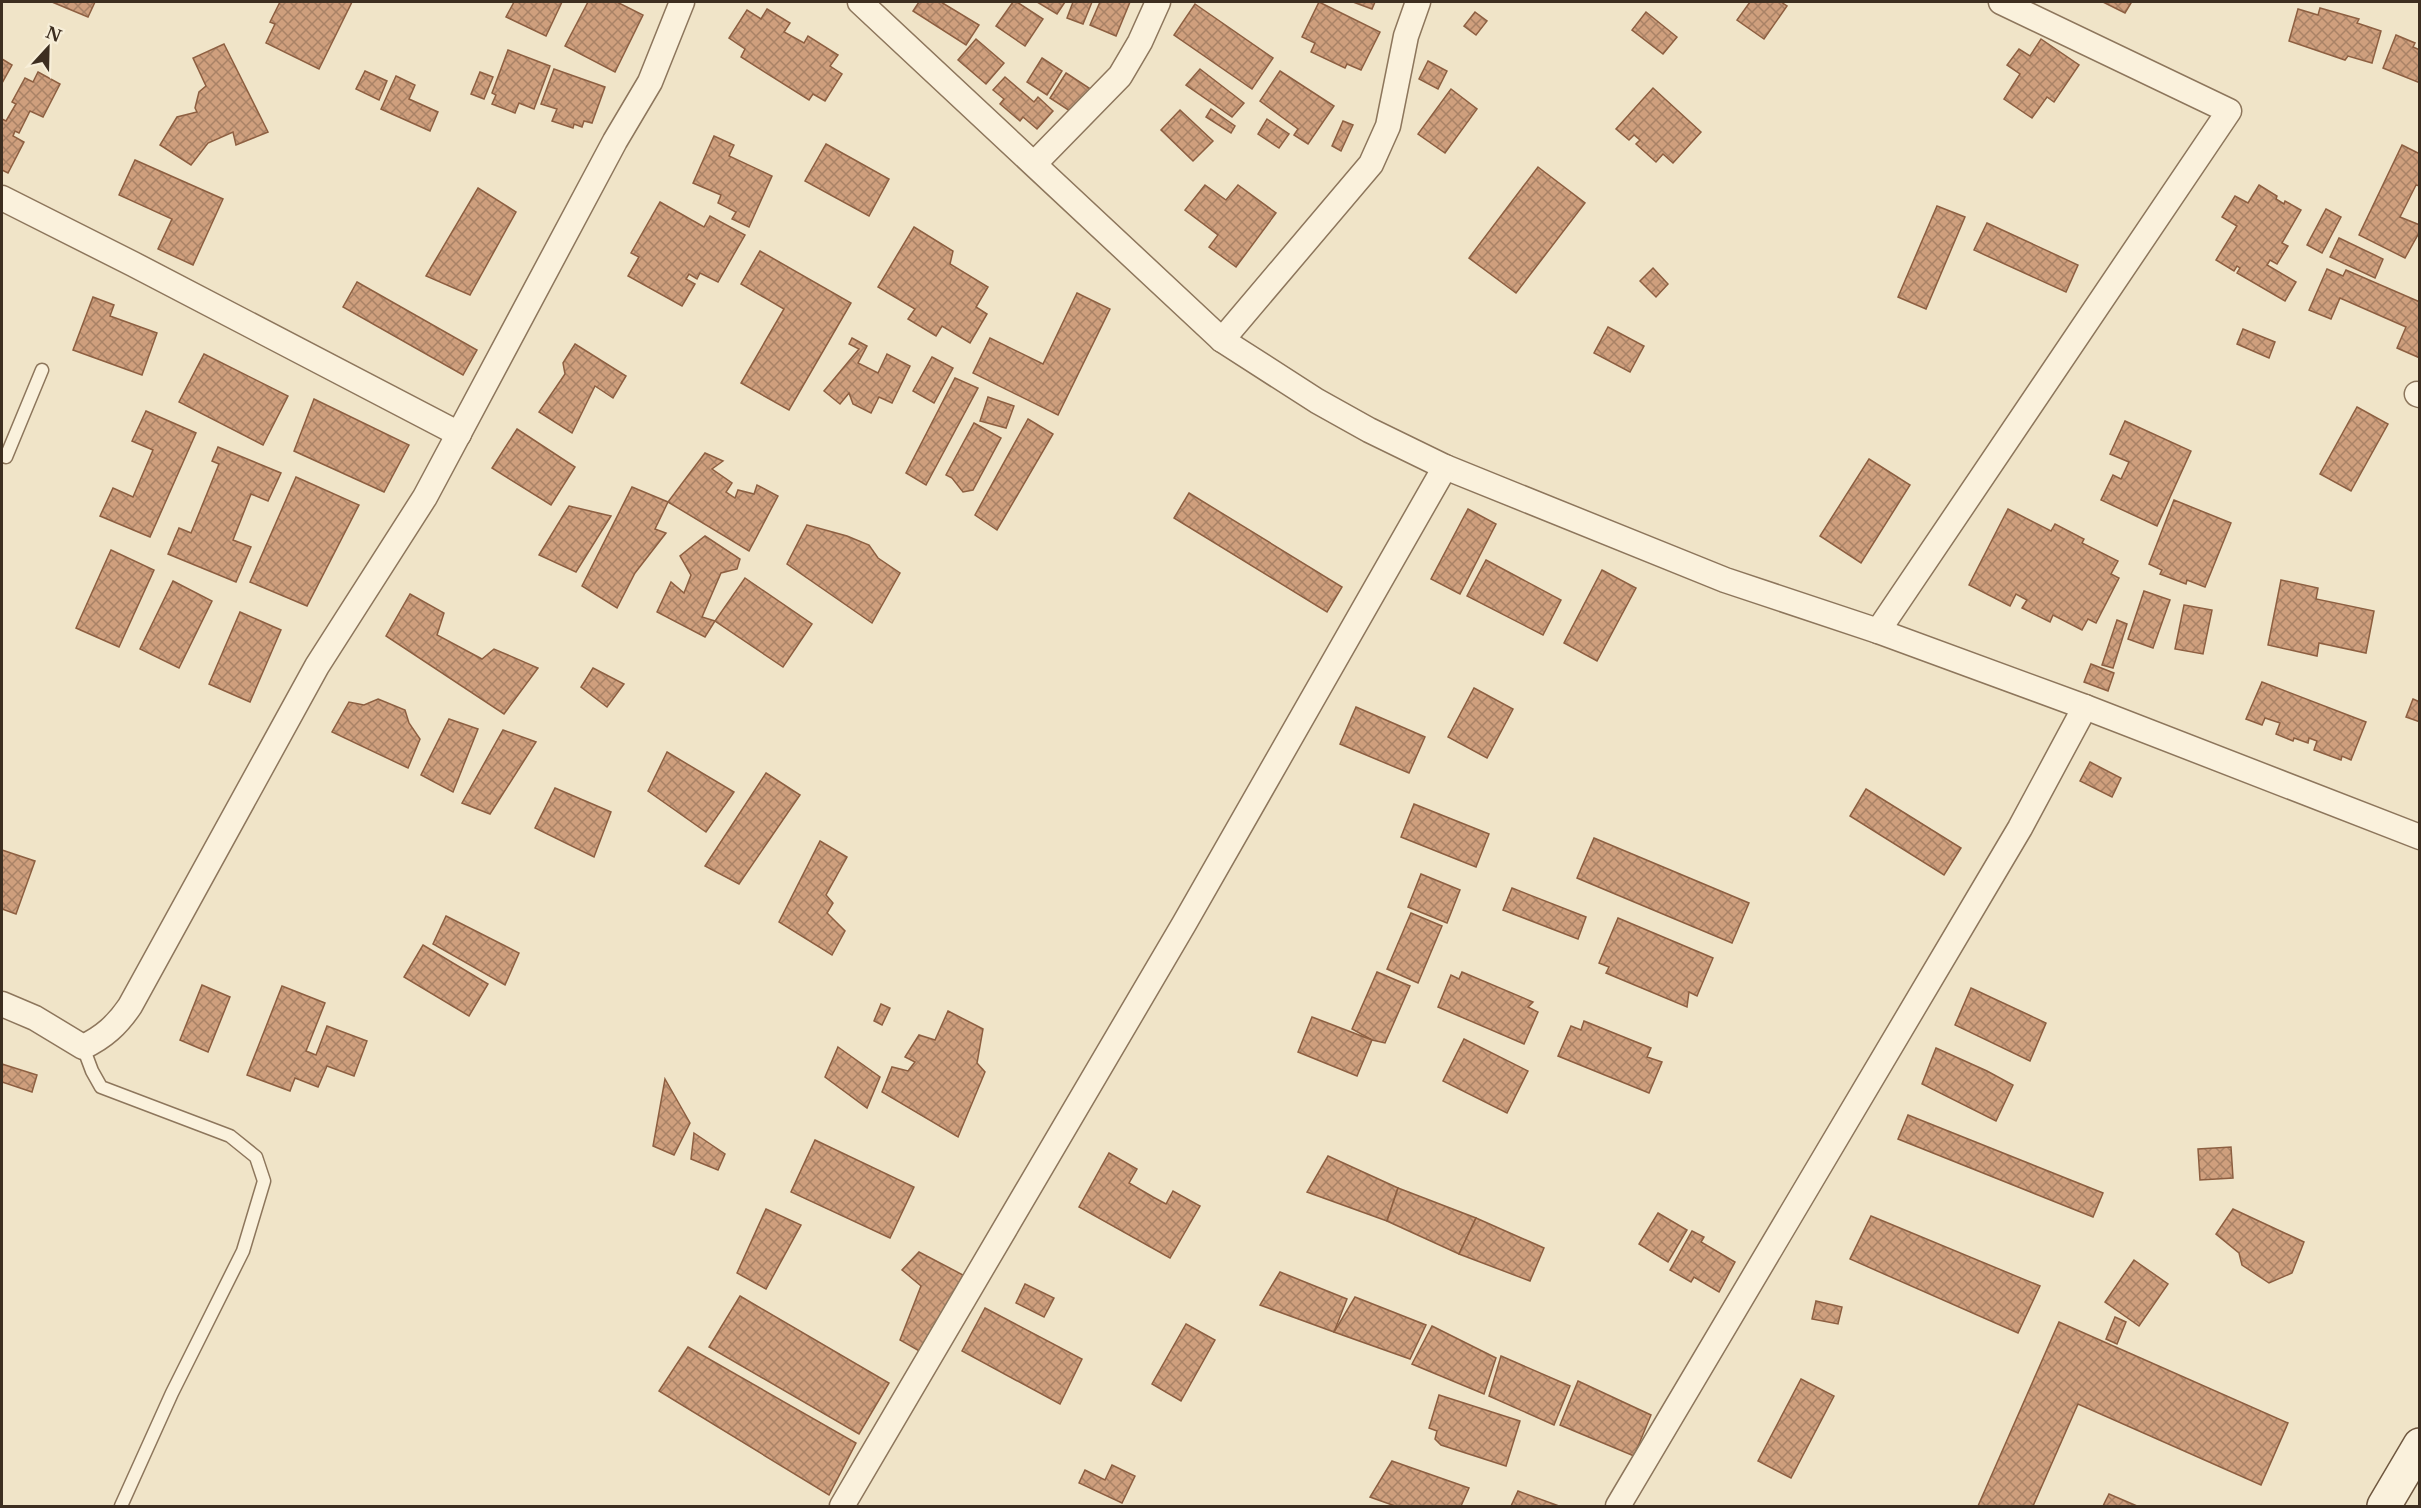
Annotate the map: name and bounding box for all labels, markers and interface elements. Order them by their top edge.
north arrow [18,18,78,78]
text: N [43,22,64,46]

